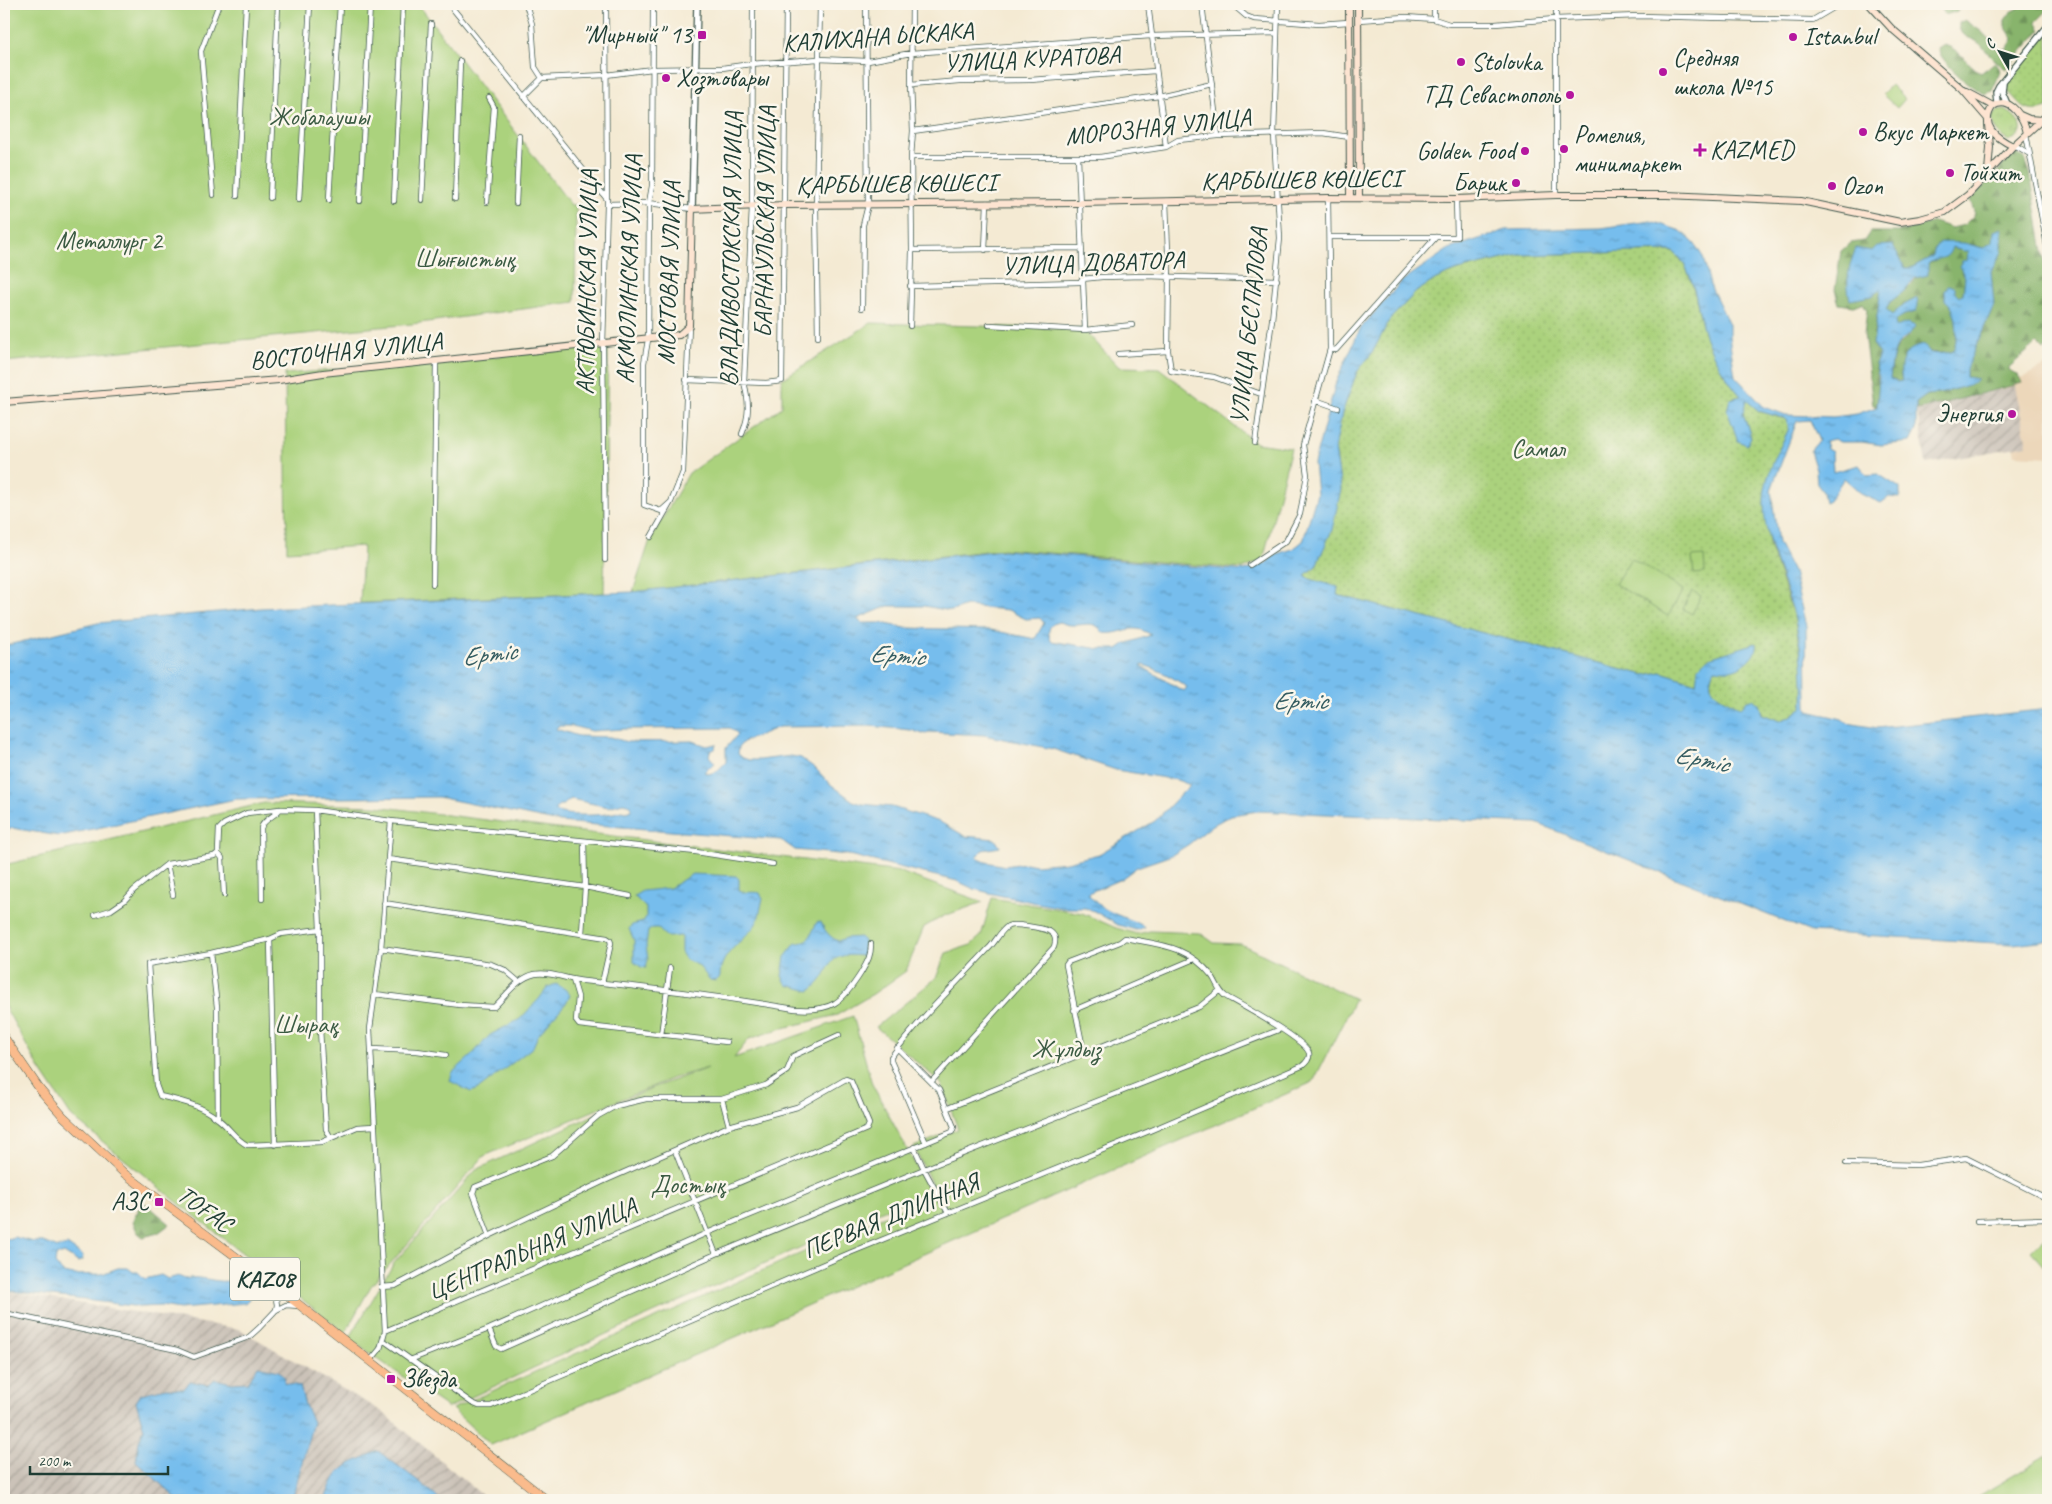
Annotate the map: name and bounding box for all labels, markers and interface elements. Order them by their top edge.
street label: КАЛИХАНА ЫСКАКА [782,14,975,60]
place label: "Мирный" 13 [581,19,694,51]
place label: Istanbul [1803,21,1881,53]
north arrow [1974,28,2024,78]
marker: "Мирный" 13 [696,29,708,41]
marker: Istanbul [1787,31,1799,43]
text: С [1982,34,2000,52]
street label: УЛИЦА КУРАТОВА [943,38,1122,80]
place label: Средняя школа №15 [1673,42,1774,103]
place label: Stolovka [1471,46,1544,78]
marker: Stolovka [1455,56,1467,68]
place label: Хозтовары [676,62,770,95]
marker: Средняя школа №15 [1657,66,1669,78]
marker: Хозтовары [660,72,672,84]
place label: ТД Севастополь [1423,79,1562,111]
marker: ТД Севастополь [1564,89,1576,101]
park label: Жобалаушы [269,101,371,133]
street label: МОРОЗНАЯ УЛИЦА [1064,101,1254,153]
street label: БАРНАУЛЬСКАЯ УЛИЦА [747,105,783,338]
street label: ВЛАДИВОСТОКСКАЯ УЛИЦА [713,111,749,387]
place label: Вкус Маркет [1873,116,1990,148]
place label: Ромелия, минимаркет [1574,119,1682,180]
marker: Вкус Маркет [1857,126,1869,138]
place label: KAZMED [1710,134,1796,166]
place label: Golden Food [1416,135,1519,167]
marker: Ромелия, минимаркет [1558,143,1570,155]
marker: KAZMED [1694,144,1706,156]
marker: Golden Food [1519,145,1531,157]
street label: АКМОЛИНСКАЯ УЛИЦА [609,154,649,384]
place label: Тойхит [1960,157,2023,189]
street label: ҚАРБЫШЕВ КӨШЕСІ [1201,162,1407,198]
street label: ҚАРБЫШЕВ КӨШЕСІ [796,166,1002,202]
place label: Барик [1453,167,1508,199]
marker: Тойхит [1944,167,1956,179]
street label: АКТЮБИНСКАЯ УЛИЦА [569,169,605,395]
place label: Ozon [1842,170,1884,202]
marker: Барик [1510,177,1522,189]
street label: МОСТОВАЯ УЛИЦА [650,180,688,365]
marker: Ozon [1826,180,1838,192]
park label: Металлург 2 [56,225,164,257]
street label: УЛИЦА БЕСПАЛОВА [1223,225,1275,426]
park label: Шығыстық [415,243,517,275]
street label: УЛИЦА ДОВАТОРА [1001,244,1186,282]
street label: ВОСТОЧНАЯ УЛИЦА [248,325,445,377]
place label: Энергия [1936,398,2004,430]
marker: Энергия [2006,408,2018,420]
park label: Самал [1511,433,1566,465]
water label: Ертіс [460,634,521,674]
water label: Ертіс [869,637,928,674]
water label: Ертіс [1273,684,1330,717]
water label: Ертіс [1672,738,1734,781]
park label: Шырақ [274,1009,340,1041]
park label: Жұлдыз [1032,1033,1103,1066]
street label: ПЕРВАЯ ДЛИННАЯ [798,1165,987,1266]
park label: Достық [651,1169,727,1201]
street label: ТОҒАС [171,1178,240,1241]
place label: АЗС [111,1186,152,1218]
street label: ЦЕНТРАЛЬНАЯ УЛИЦА [423,1190,643,1307]
marker: АЗС [153,1196,165,1208]
road number: KAZ08 [230,1258,300,1300]
place label: Звезда [401,1363,458,1395]
marker: Звезда [385,1373,397,1385]
scale bar [30,1444,168,1476]
text: 200 m [38,1452,72,1471]

